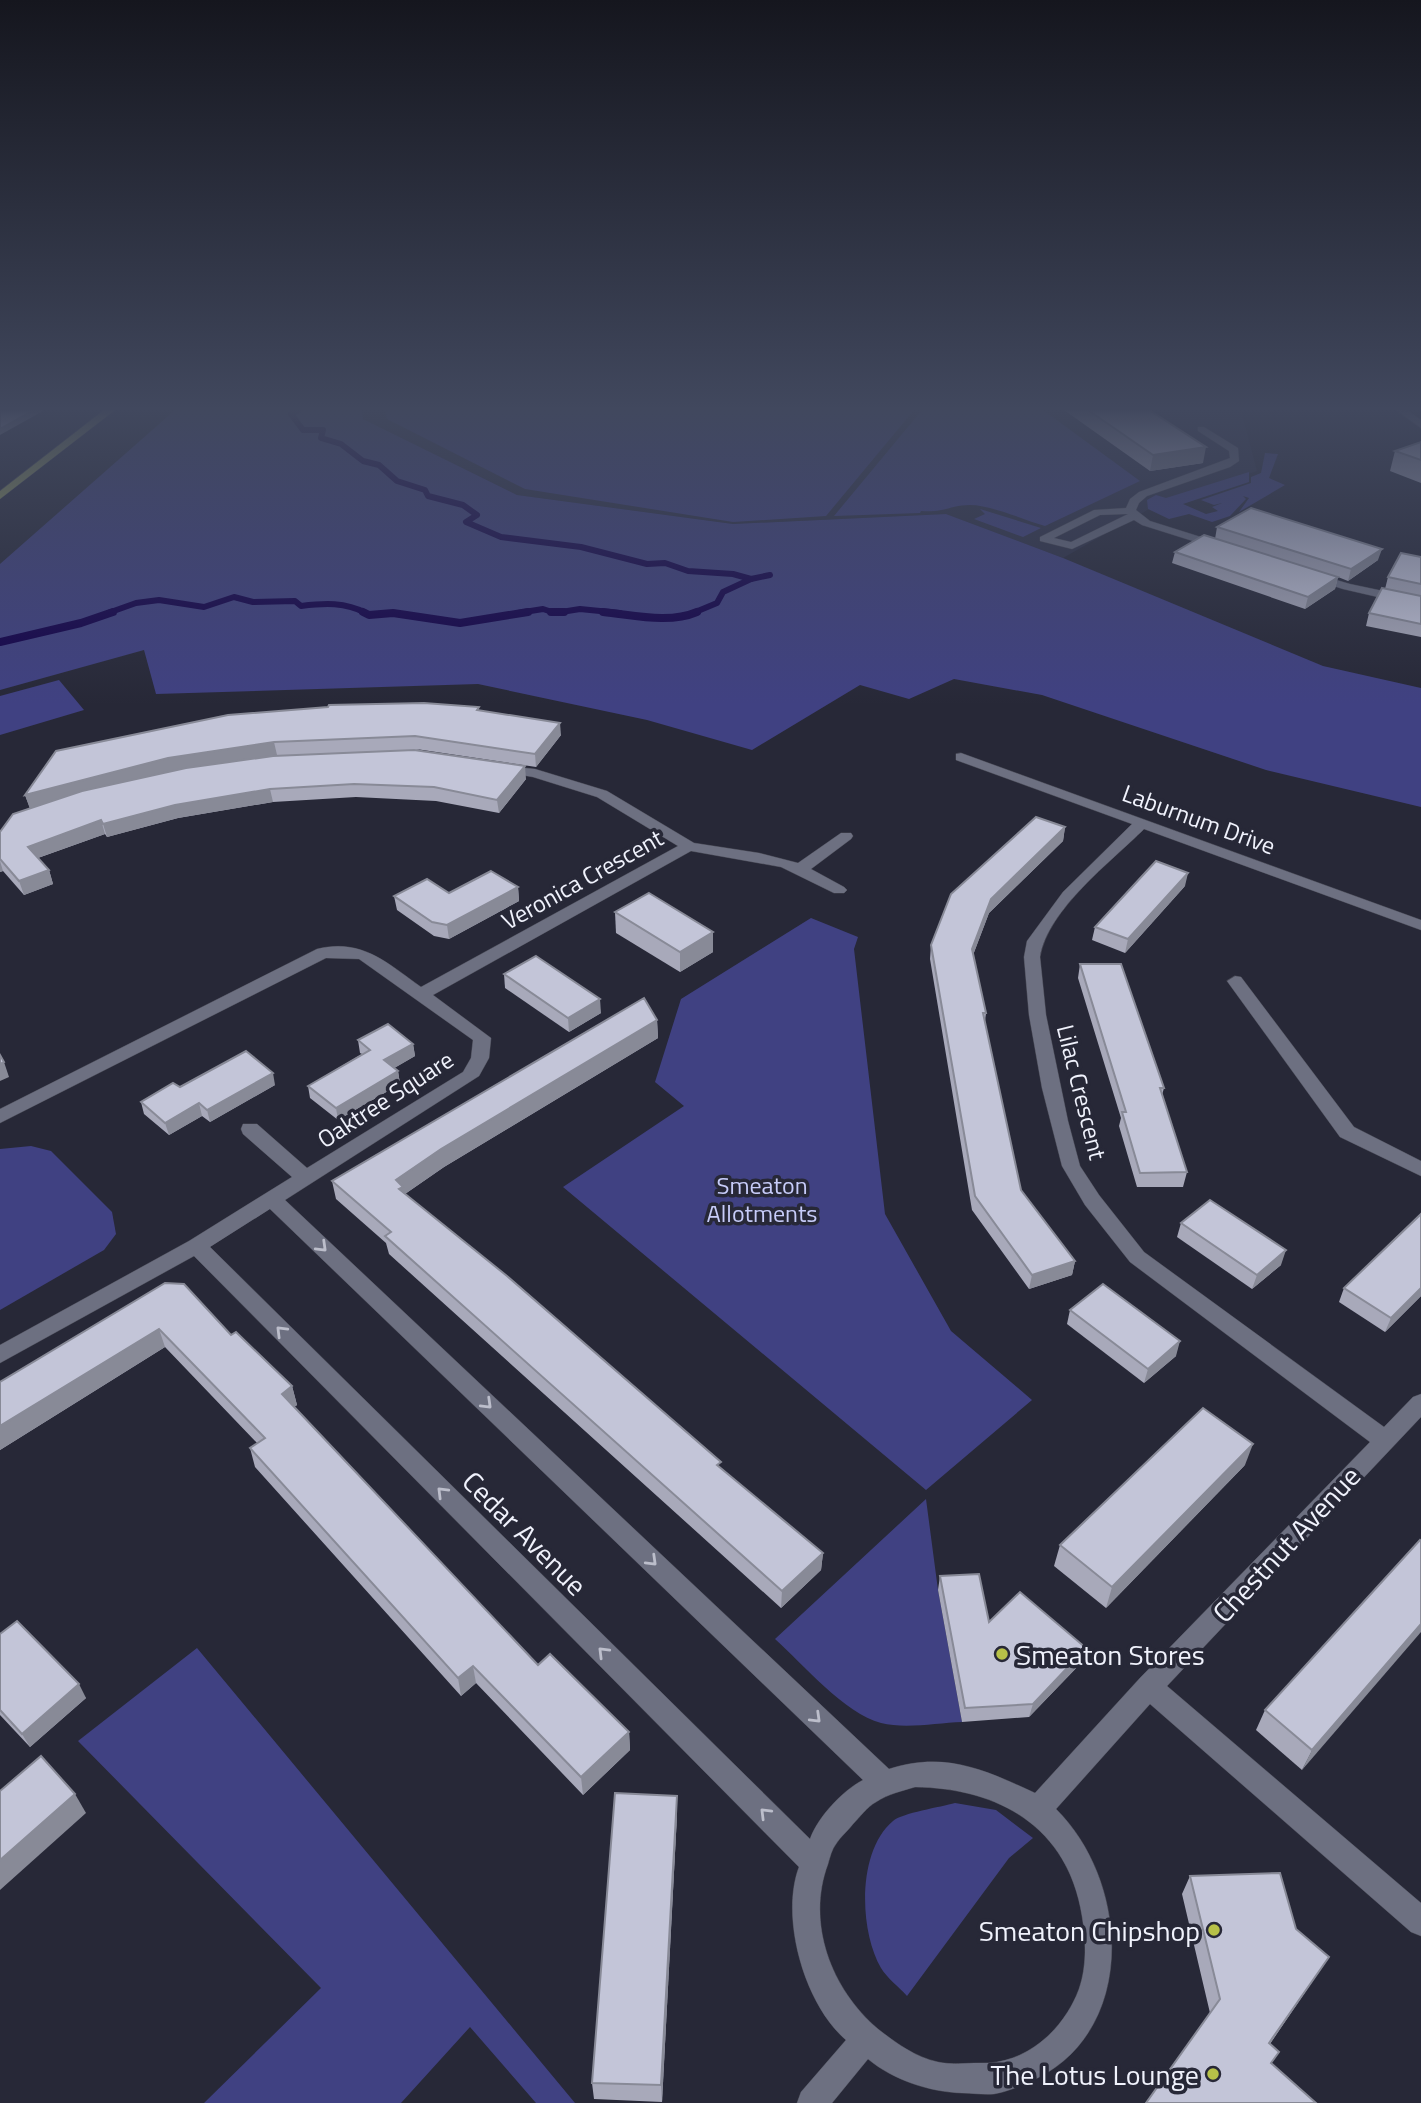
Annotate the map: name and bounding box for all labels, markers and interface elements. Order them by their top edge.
street label: Laburnum Drive [1117,775,1281,863]
street label: Veronica Crescent [495,819,670,938]
street label: Lilac Crescent [1048,1021,1116,1164]
street label: Oaktree Square [310,1041,460,1157]
park label: Smeaton Allotments [707,1167,817,1231]
one-way arrow [314,1238,327,1251]
one-way arrow [276,1327,289,1340]
one-way arrow [479,1396,492,1408]
street label: Chestnut Avenue [1202,1456,1370,1632]
street label: Cedar Avenue [453,1461,597,1605]
one-way arrow [438,1487,451,1500]
one-way arrow [644,1553,657,1566]
place label: Smeaton Stores [1016,1633,1205,1676]
marker: Smeaton Stores [994,1646,1010,1662]
one-way arrow [599,1648,612,1661]
one-way arrow [808,1710,821,1723]
one-way arrow [760,1808,773,1821]
place label: Smeaton Chipshop [979,1909,1200,1952]
marker: Smeaton Chipshop [1206,1922,1222,1938]
place label: The Lotus Lounge [991,2053,1199,2096]
marker: The Lotus Lounge [1205,2066,1221,2082]

